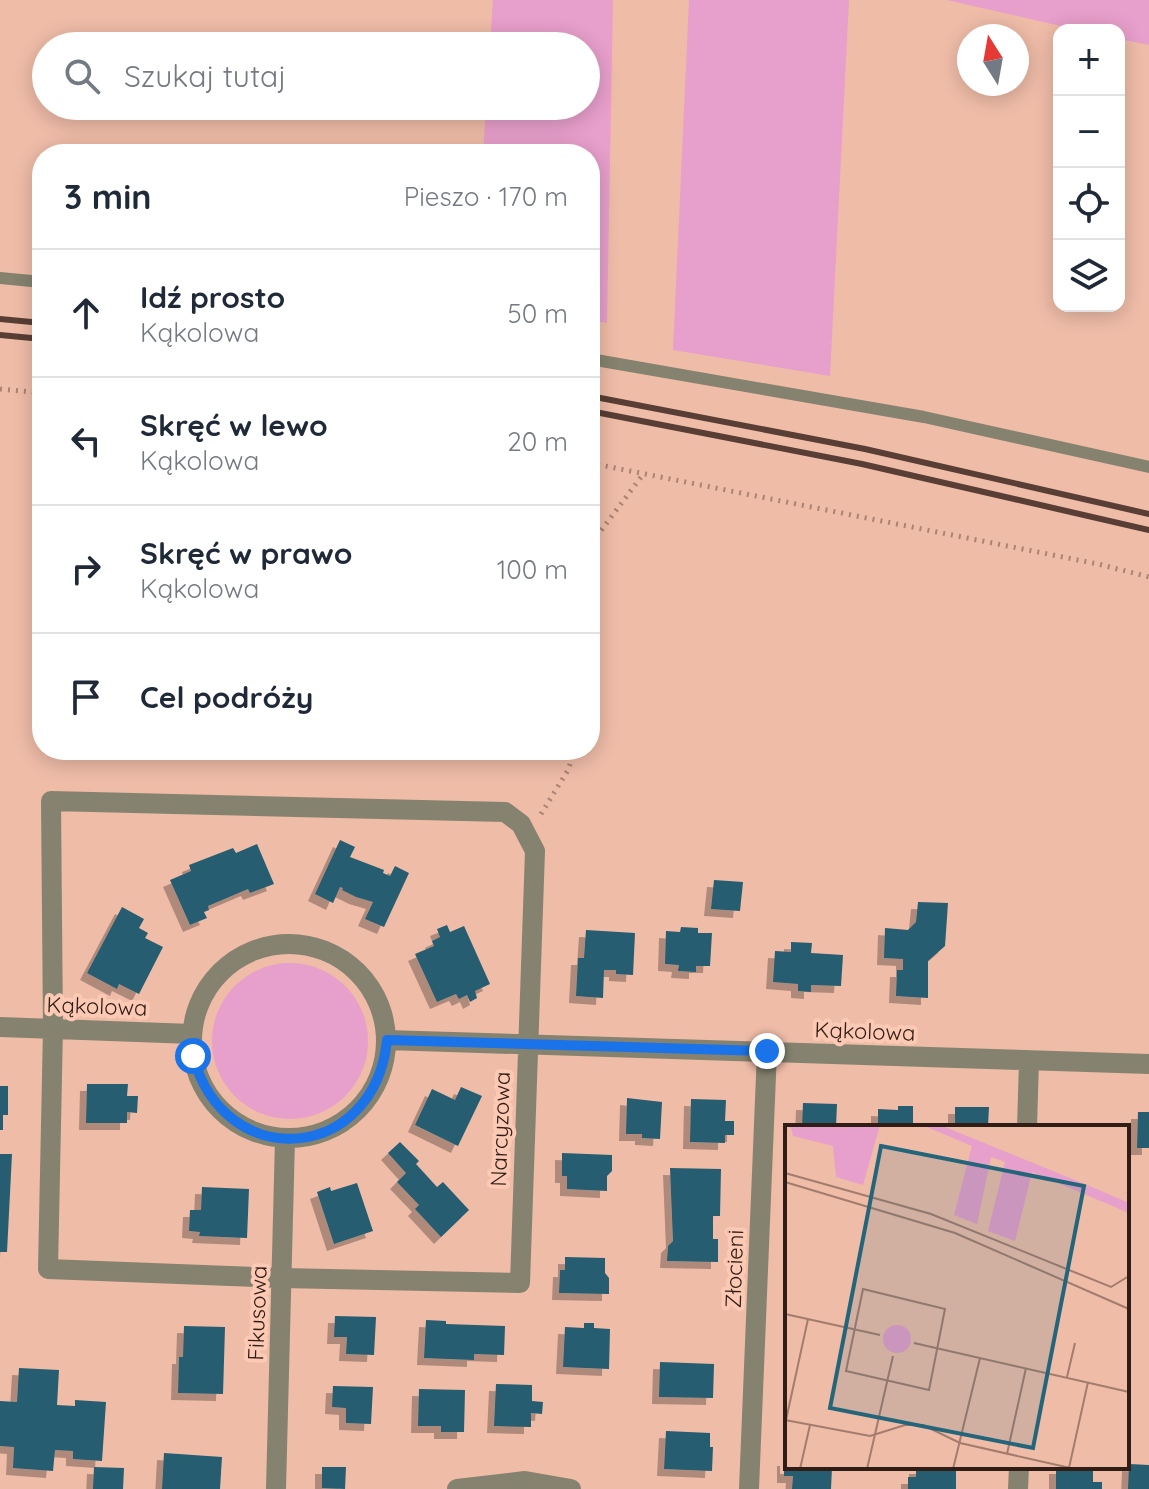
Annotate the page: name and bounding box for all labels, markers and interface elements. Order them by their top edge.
north arrow [957,24,1029,96]
map controls [1053,24,1125,312]
button: + [1053,24,1125,96]
search box [32,32,600,120]
icon: search [60,54,104,98]
text: Szukaj tutaj [124,57,286,95]
button: − [1053,96,1125,168]
button: locate [1053,168,1125,240]
text: 3 min [64,175,151,218]
text: Pieszo · 170 m [404,180,568,213]
button: layers [1053,240,1125,312]
text: Idź prosto [140,278,285,316]
icon: ahead [64,291,108,335]
text: 50 m [508,297,568,330]
text: Kąkolowa [140,316,259,349]
text: Skręć w lewo [140,406,328,444]
icon: left [64,419,108,463]
text: 20 m [507,425,568,458]
text: Kąkolowa [140,444,259,477]
text: Skręć w prawo [140,534,352,572]
icon: right [64,547,108,591]
text: 100 m [497,553,568,586]
text: Kąkolowa [140,572,259,605]
icon: arrive [64,675,108,719]
text: Cel podróży [140,678,313,716]
street label: Kąkolowa [46,990,148,1022]
street label: Kąkolowa [814,1015,916,1047]
route end [749,1033,785,1069]
route start [175,1038,211,1074]
street label: Narcyzowa [484,1071,516,1187]
inset map [785,1125,1129,1469]
street label: Złocieni [719,1229,749,1309]
street label: Fikusowa [241,1265,273,1361]

